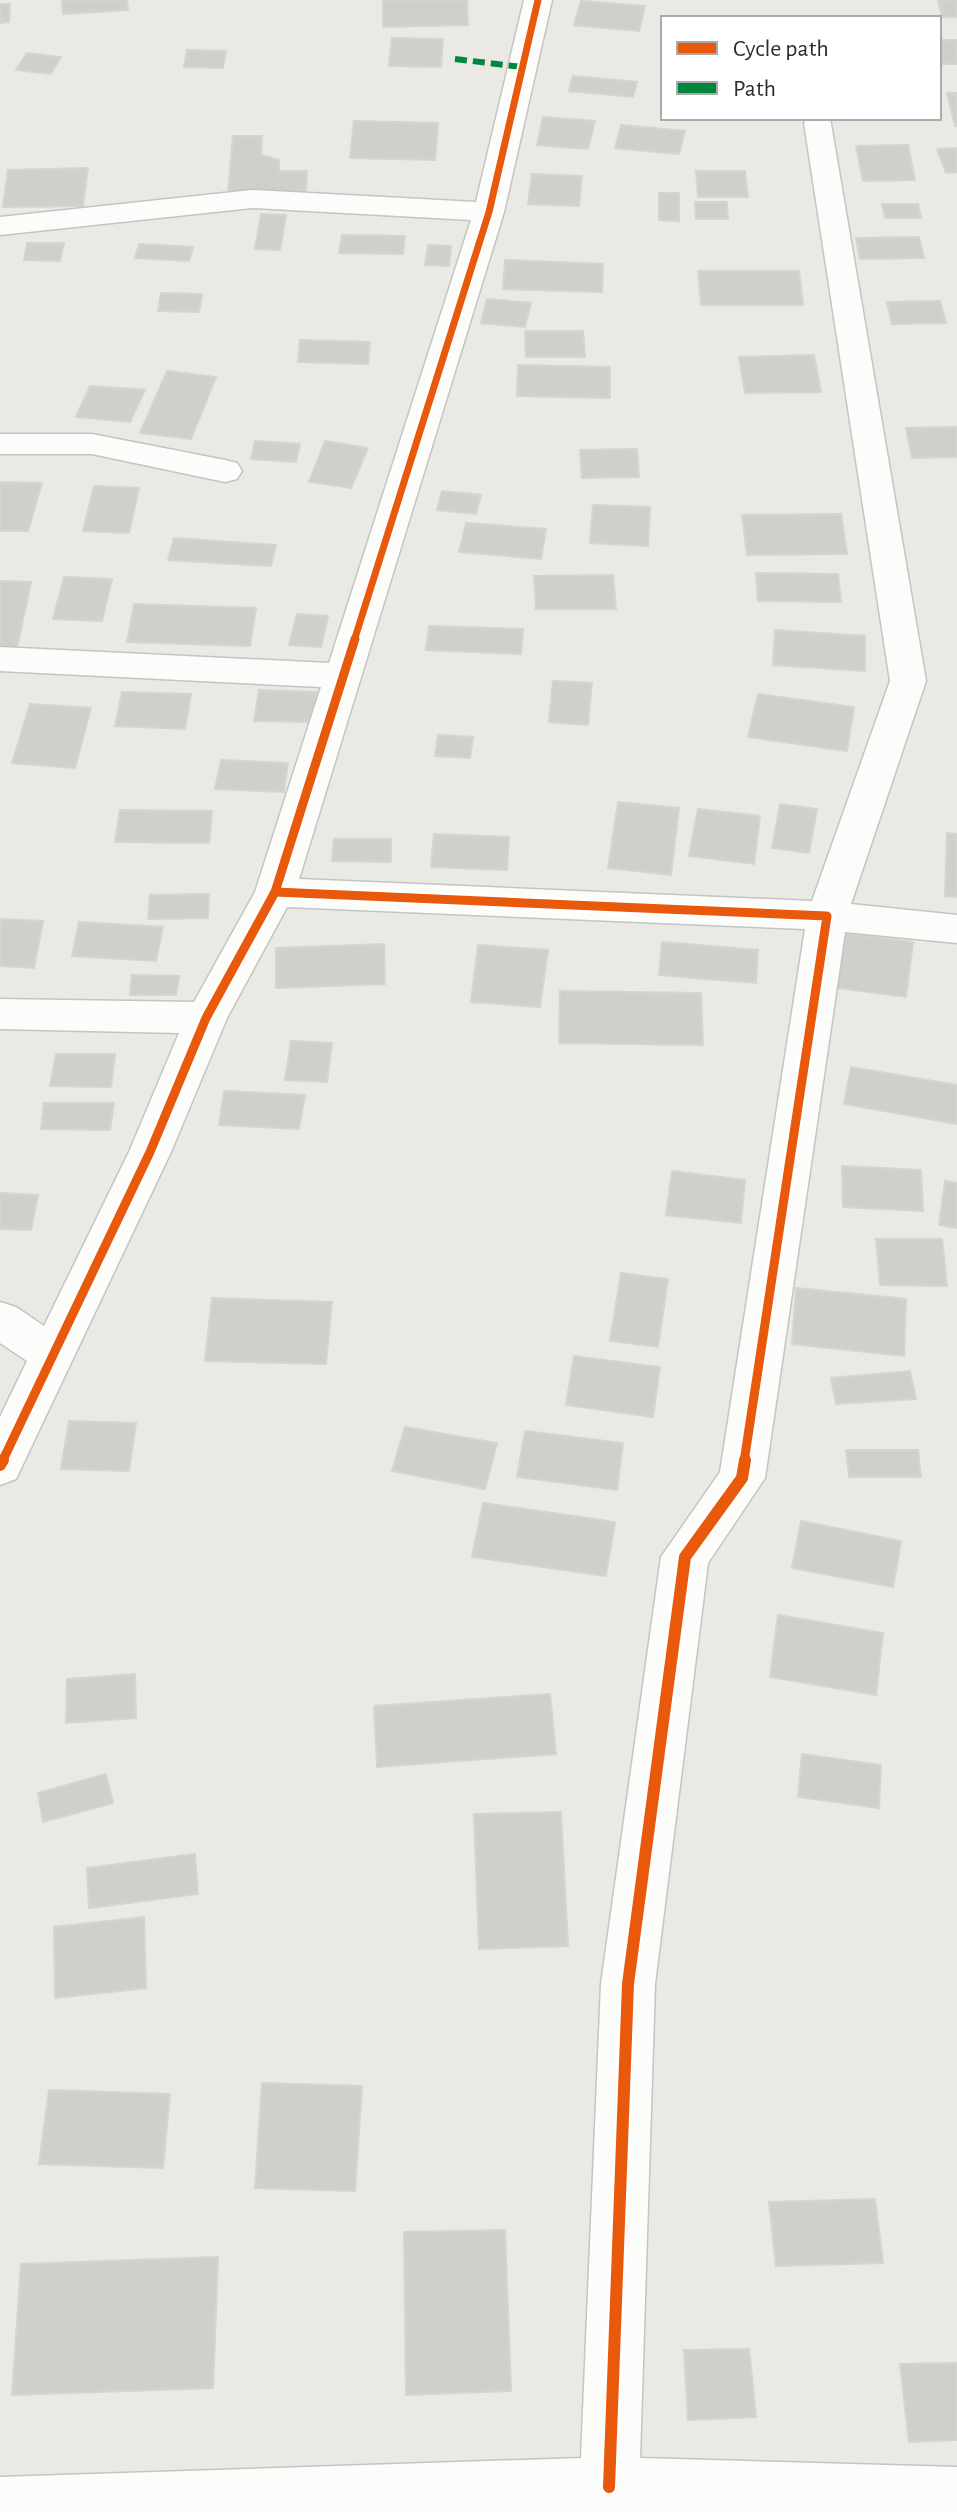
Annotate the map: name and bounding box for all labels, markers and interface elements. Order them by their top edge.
legend [661,16,941,120]
text: Cycle path [733,37,829,61]
text: Path [733,77,776,101]

